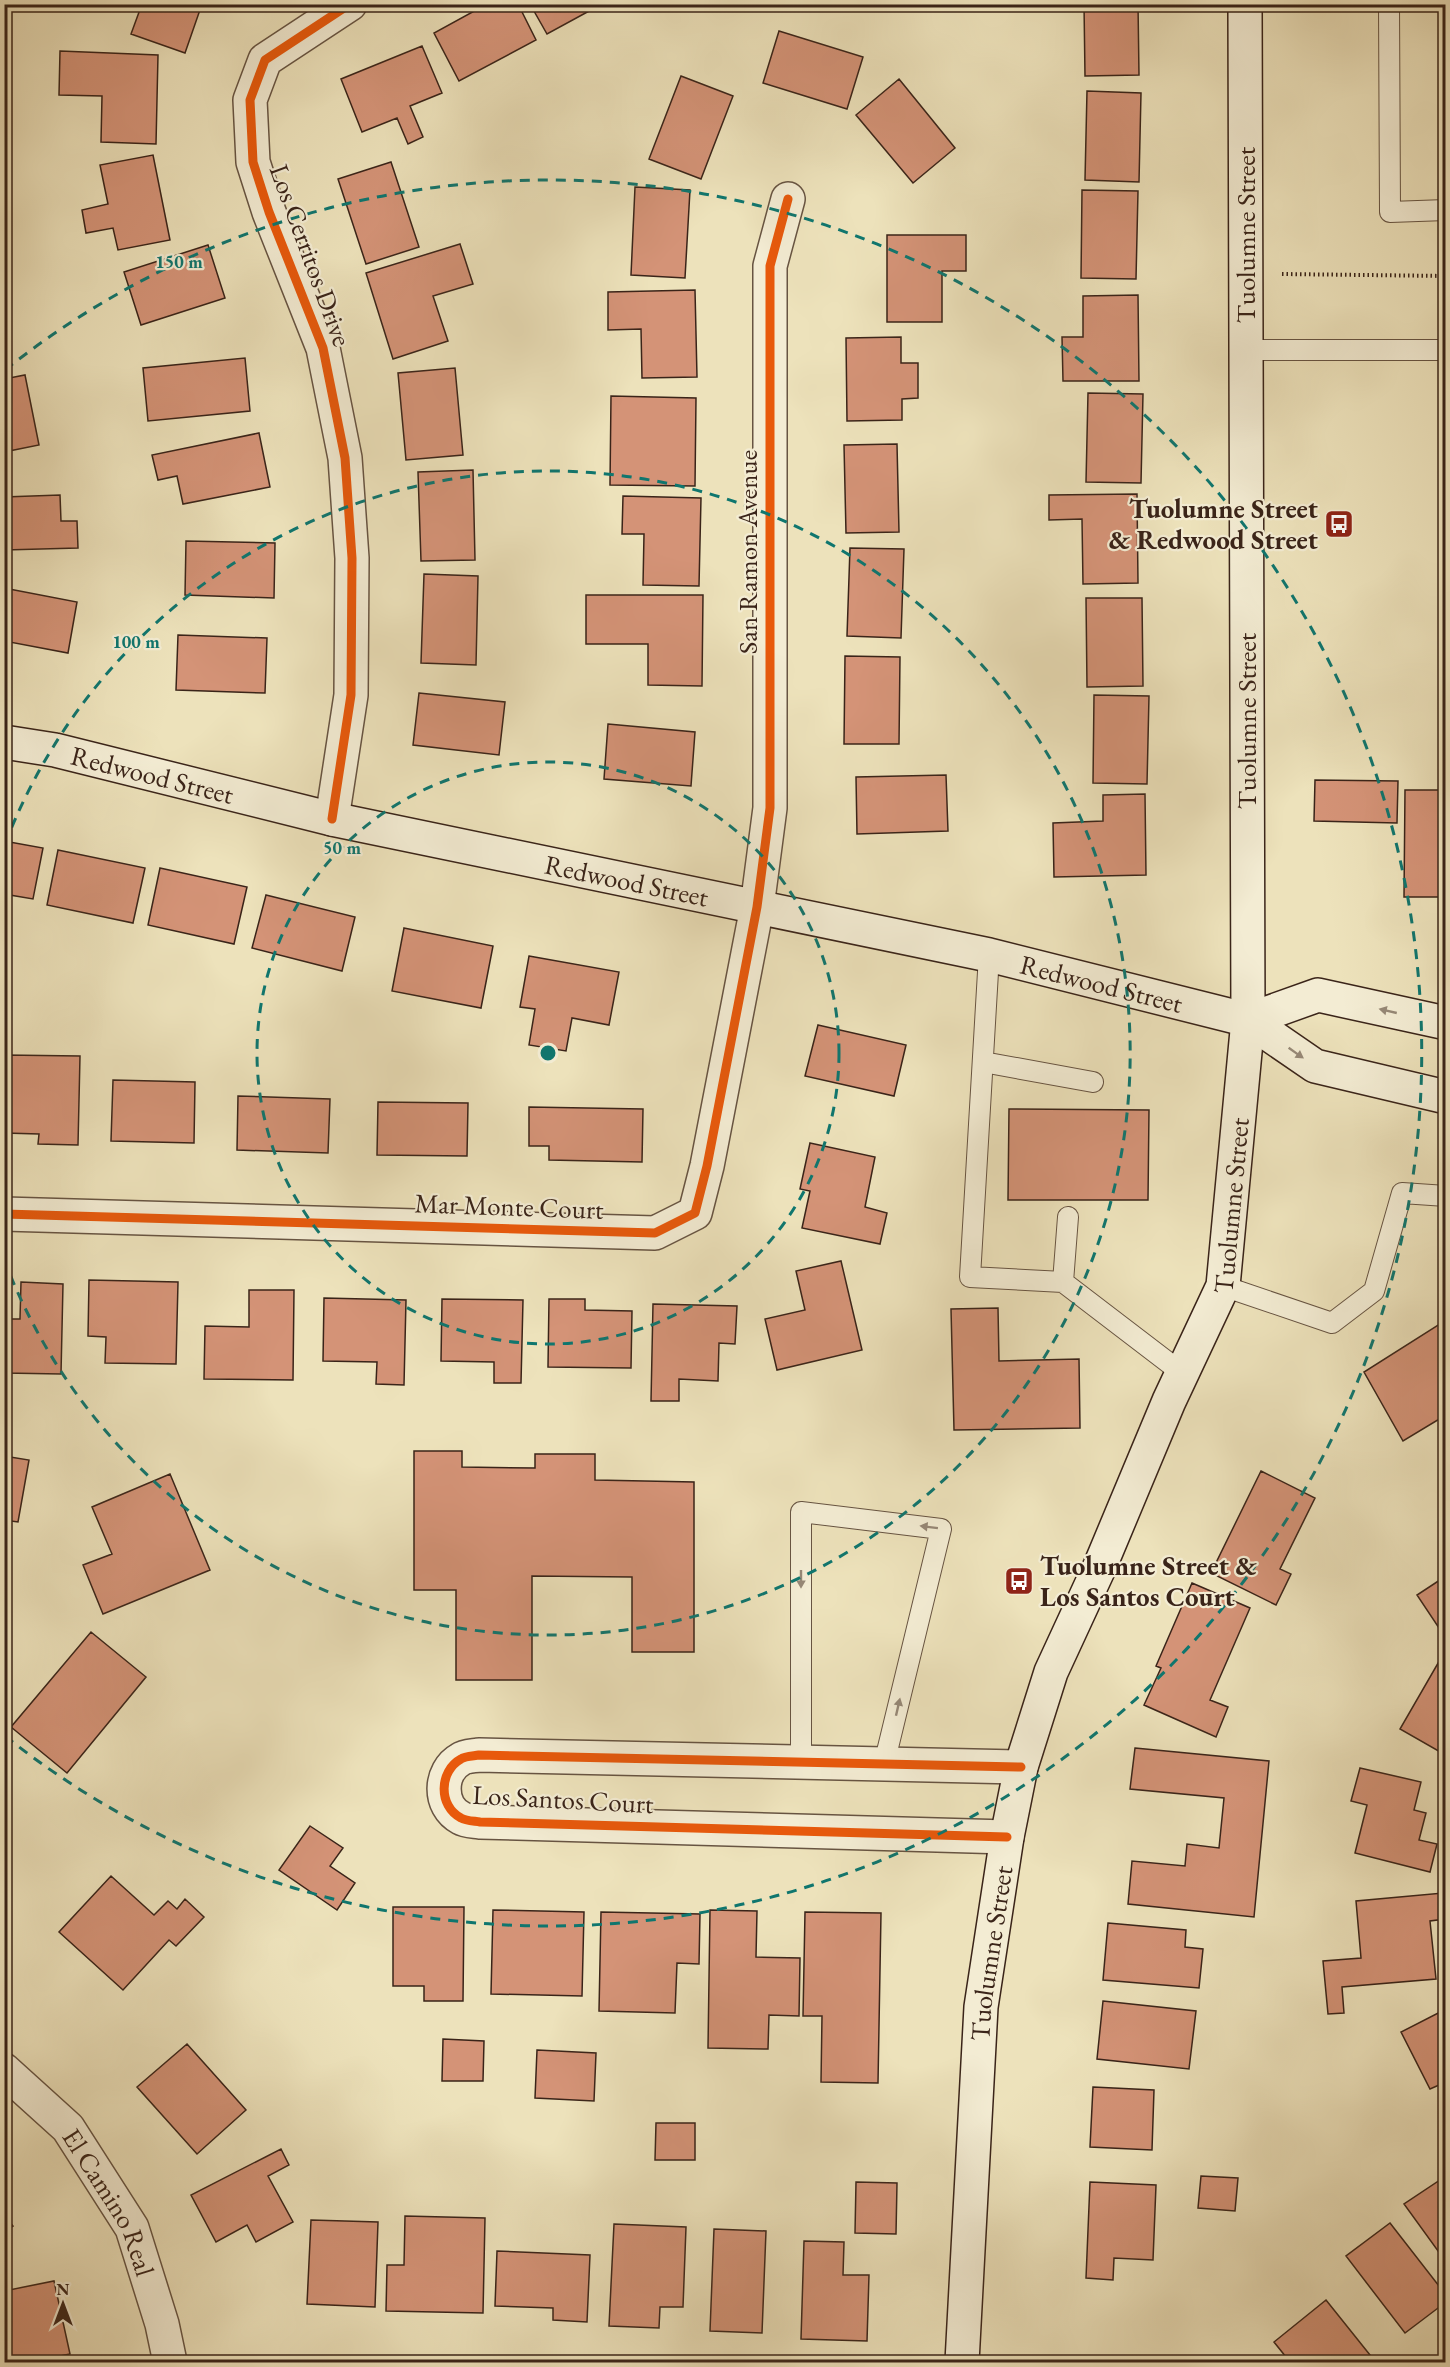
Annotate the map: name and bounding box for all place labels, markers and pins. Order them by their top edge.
place label: Tuolumne Street & Redwood Street [1109,491,1318,557]
bus stop icon: Tuolumne Street & Redwood Street [1323,508,1355,540]
centre of rings [538,1043,558,1063]
place label: Tuolumne Street & Los Santos Court [1040,1548,1257,1614]
bus stop icon: Tuolumne Street & Los Santos Court [1003,1565,1035,1597]

